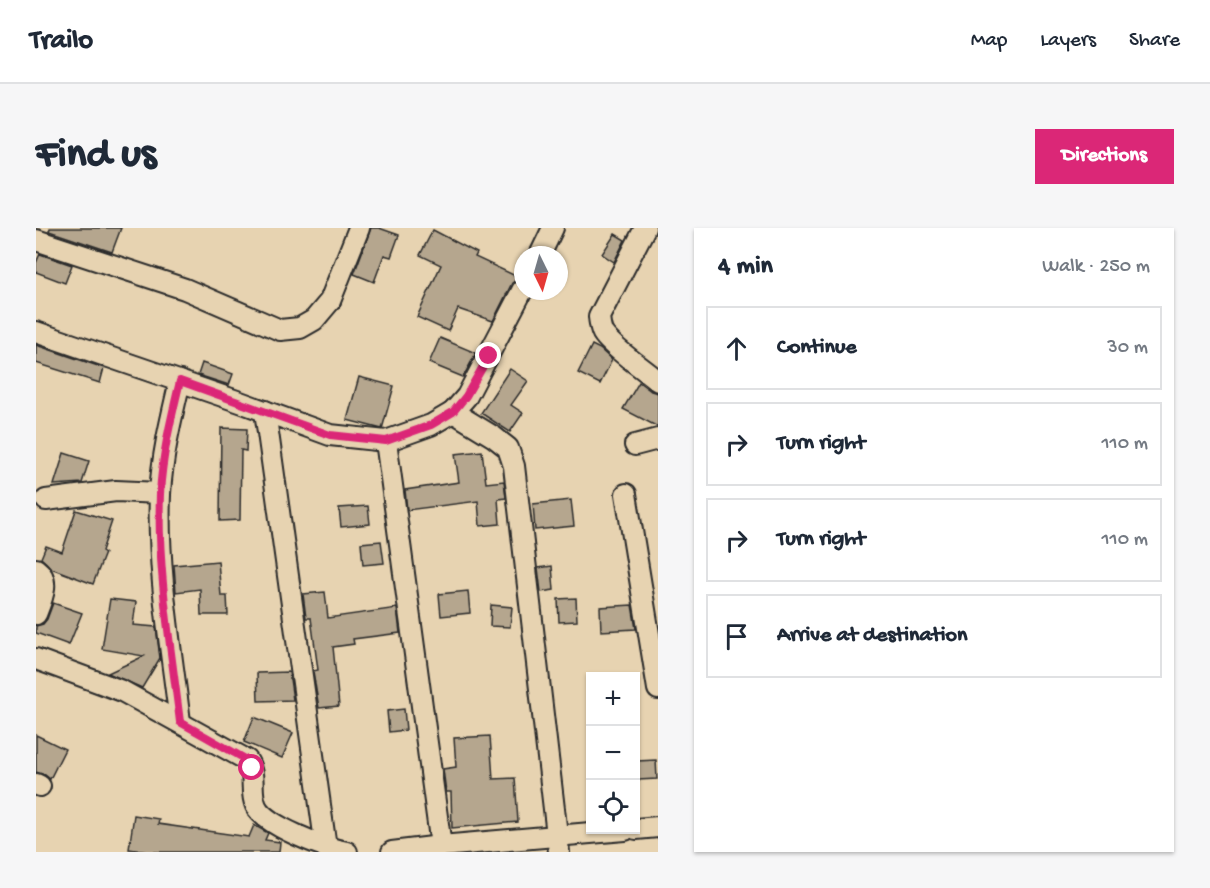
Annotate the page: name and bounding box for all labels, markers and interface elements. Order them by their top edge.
text: Trailo [30,25,93,58]
text: Map [971,29,1007,54]
text: Layers [1040,29,1096,54]
text: Share [1129,29,1180,54]
button: Directions [1035,129,1174,184]
text: Find us [36,132,156,181]
north arrow [514,246,568,300]
text: 4 min [718,252,773,283]
text: Walk · 250 m [1042,256,1150,279]
icon: ahead [720,332,753,365]
text: Continue [777,335,857,361]
text: 30 m [1107,337,1148,360]
route end [475,342,501,368]
icon: right [720,428,753,461]
text: Turn right [777,431,865,457]
text: 110 m [1102,433,1148,456]
icon: right [720,524,753,557]
text: Turn right [777,527,865,553]
text: 110 m [1102,529,1148,552]
icon: arrive [720,620,753,653]
text: Arrive at destination [777,623,967,649]
map controls [586,672,640,834]
button: + [586,672,640,726]
button: − [586,726,640,780]
route start [238,754,264,780]
button: locate [586,780,640,834]

